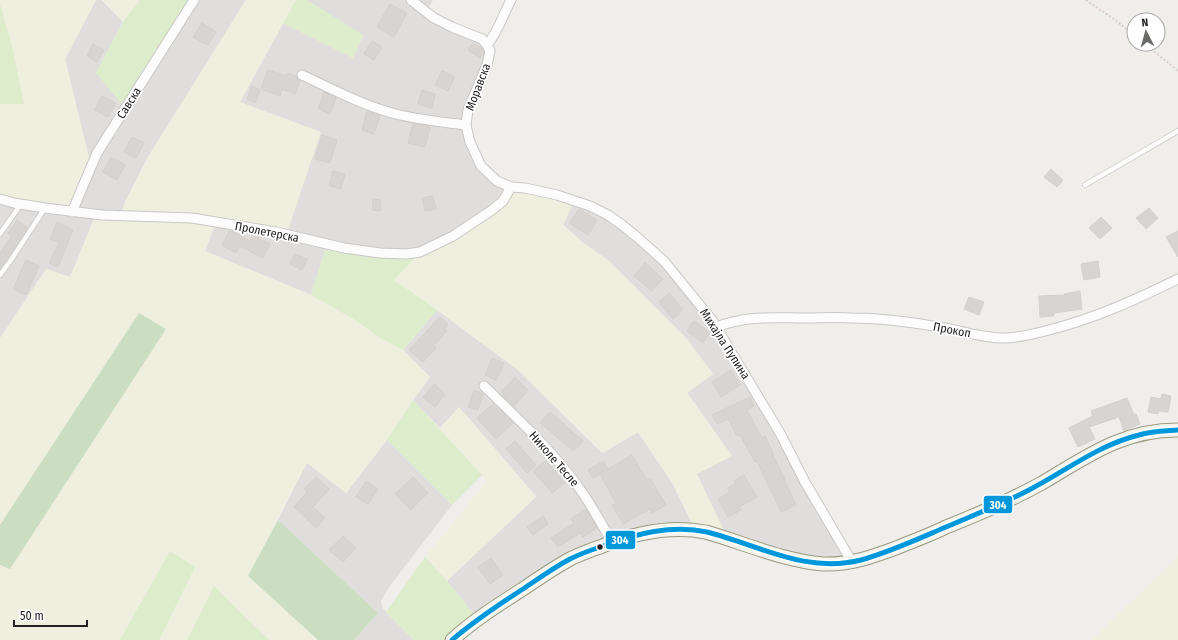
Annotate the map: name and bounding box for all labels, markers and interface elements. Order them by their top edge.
north arrow [1126,12,1166,52]
text: N [1141,16,1149,29]
street label: Моравска [463,61,493,113]
street label: Савска [114,85,144,121]
street label: Пролетерска [234,219,300,245]
street label: Михајла Пупина [697,306,753,382]
street label: Прокоп [932,319,972,341]
street label: Николе Тесле [526,429,582,489]
line badge: 304 [983,495,1013,514]
text: 304 [989,499,1007,512]
line badge: 304 [605,530,636,550]
text: 304 [611,534,629,547]
unlabelled marker [595,542,605,552]
scale bar [14,602,87,628]
text: 50 m [20,609,44,623]

